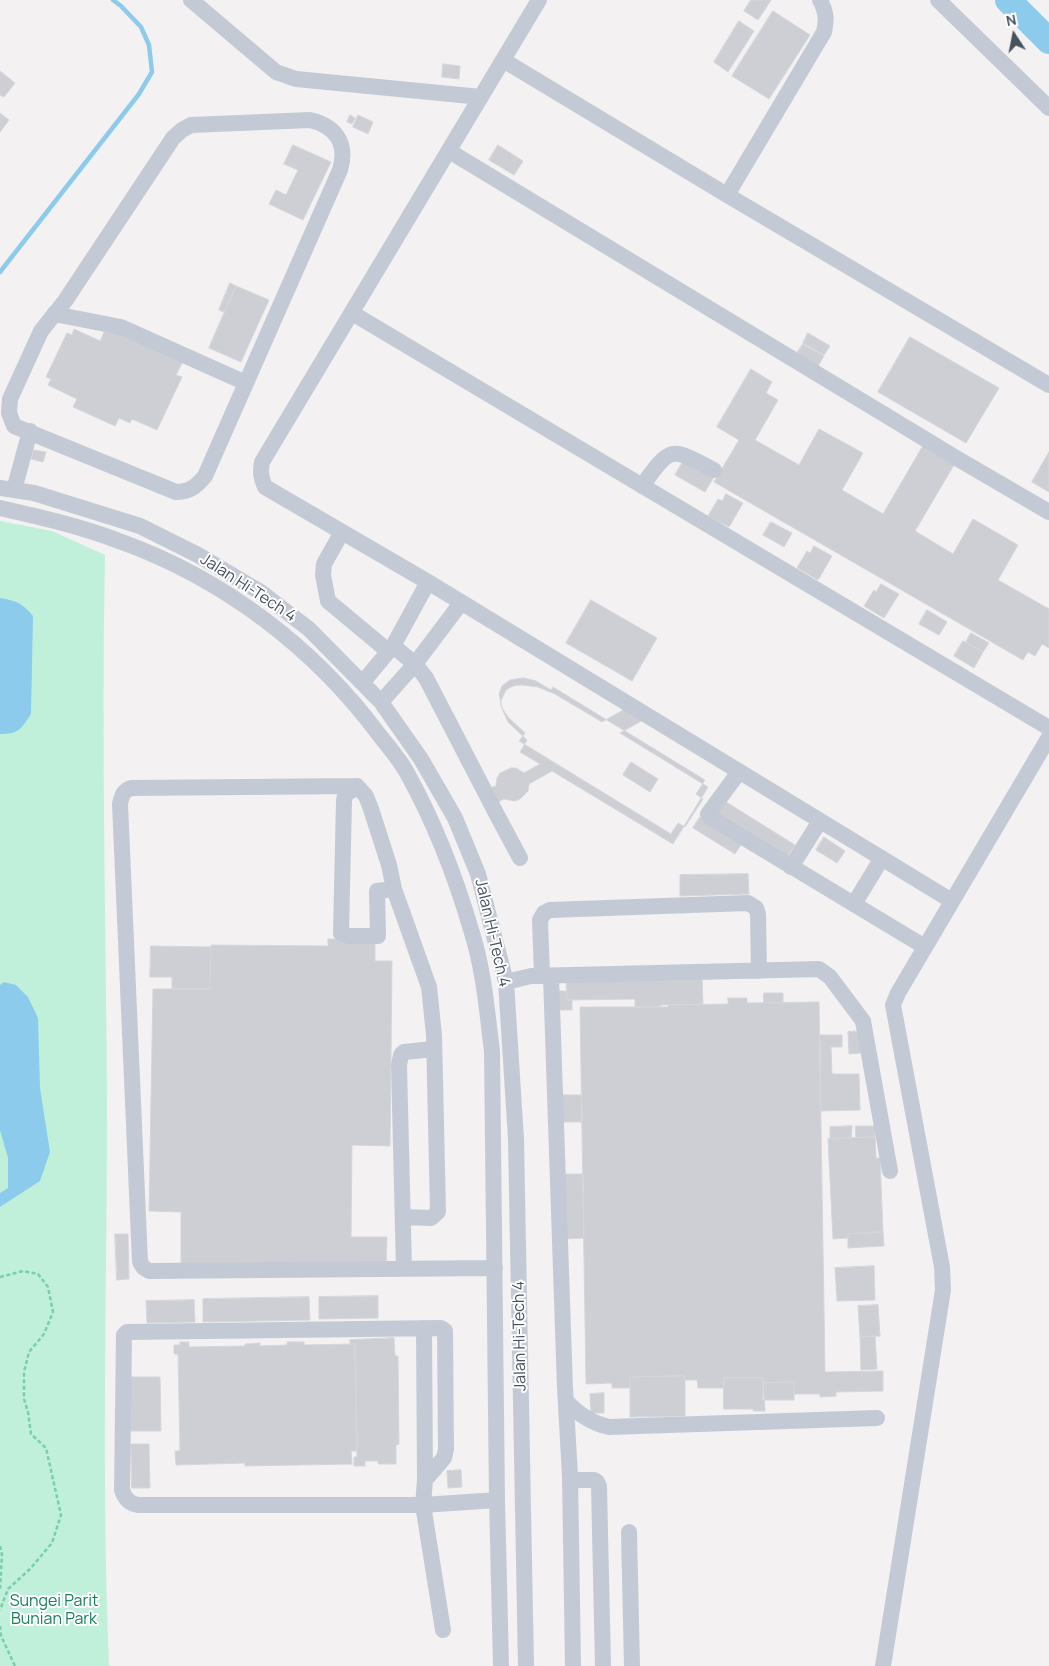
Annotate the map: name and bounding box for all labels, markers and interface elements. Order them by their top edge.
text: N [1004,9,1018,30]
north arrow [989,10,1039,60]
street label: Jalan Hi-Tech 4 [196,550,300,626]
street label: Jalan Hi-Tech 4 [470,877,514,989]
street label: Jalan Hi-Tech 4 [509,1281,531,1391]
park label: Sungei Parit Bunian Park [10,1592,98,1630]

